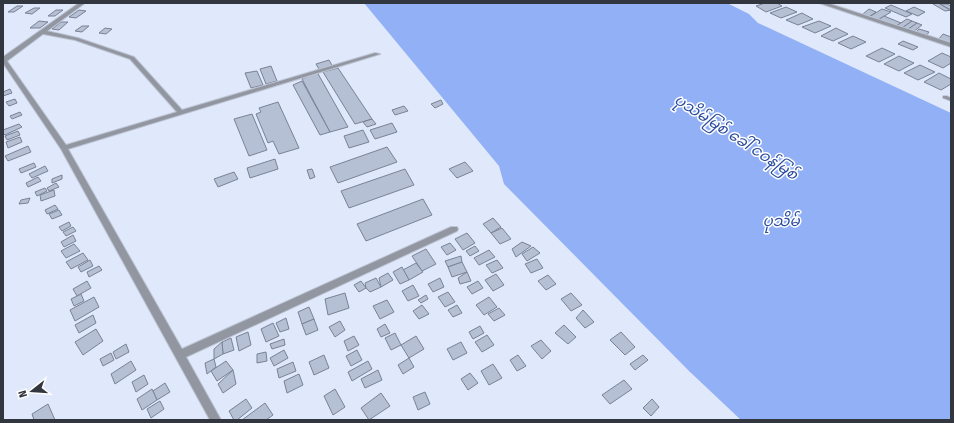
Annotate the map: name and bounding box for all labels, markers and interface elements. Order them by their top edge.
water label: ပုသိမ်မြစ် ခေါ် ငဝန်မြစ် [669,89,803,187]
water label: ပုသိမ် [762,210,801,233]
north arrow [12,371,52,411]
text: N [16,389,30,399]

